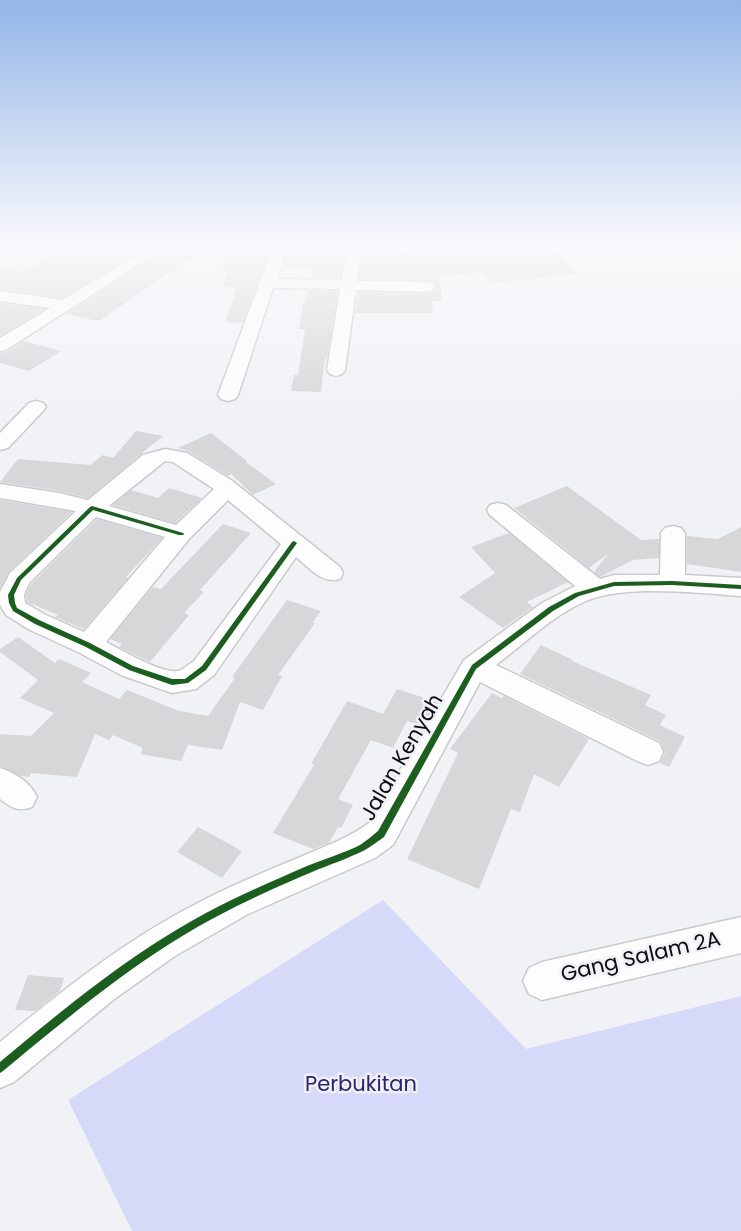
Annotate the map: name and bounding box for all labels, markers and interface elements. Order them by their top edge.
street label: Jalan Kenyah [357,690,449,826]
street label: Gang Salam 2A [559,927,723,989]
park label: Perbukitan [305,1073,417,1099]

